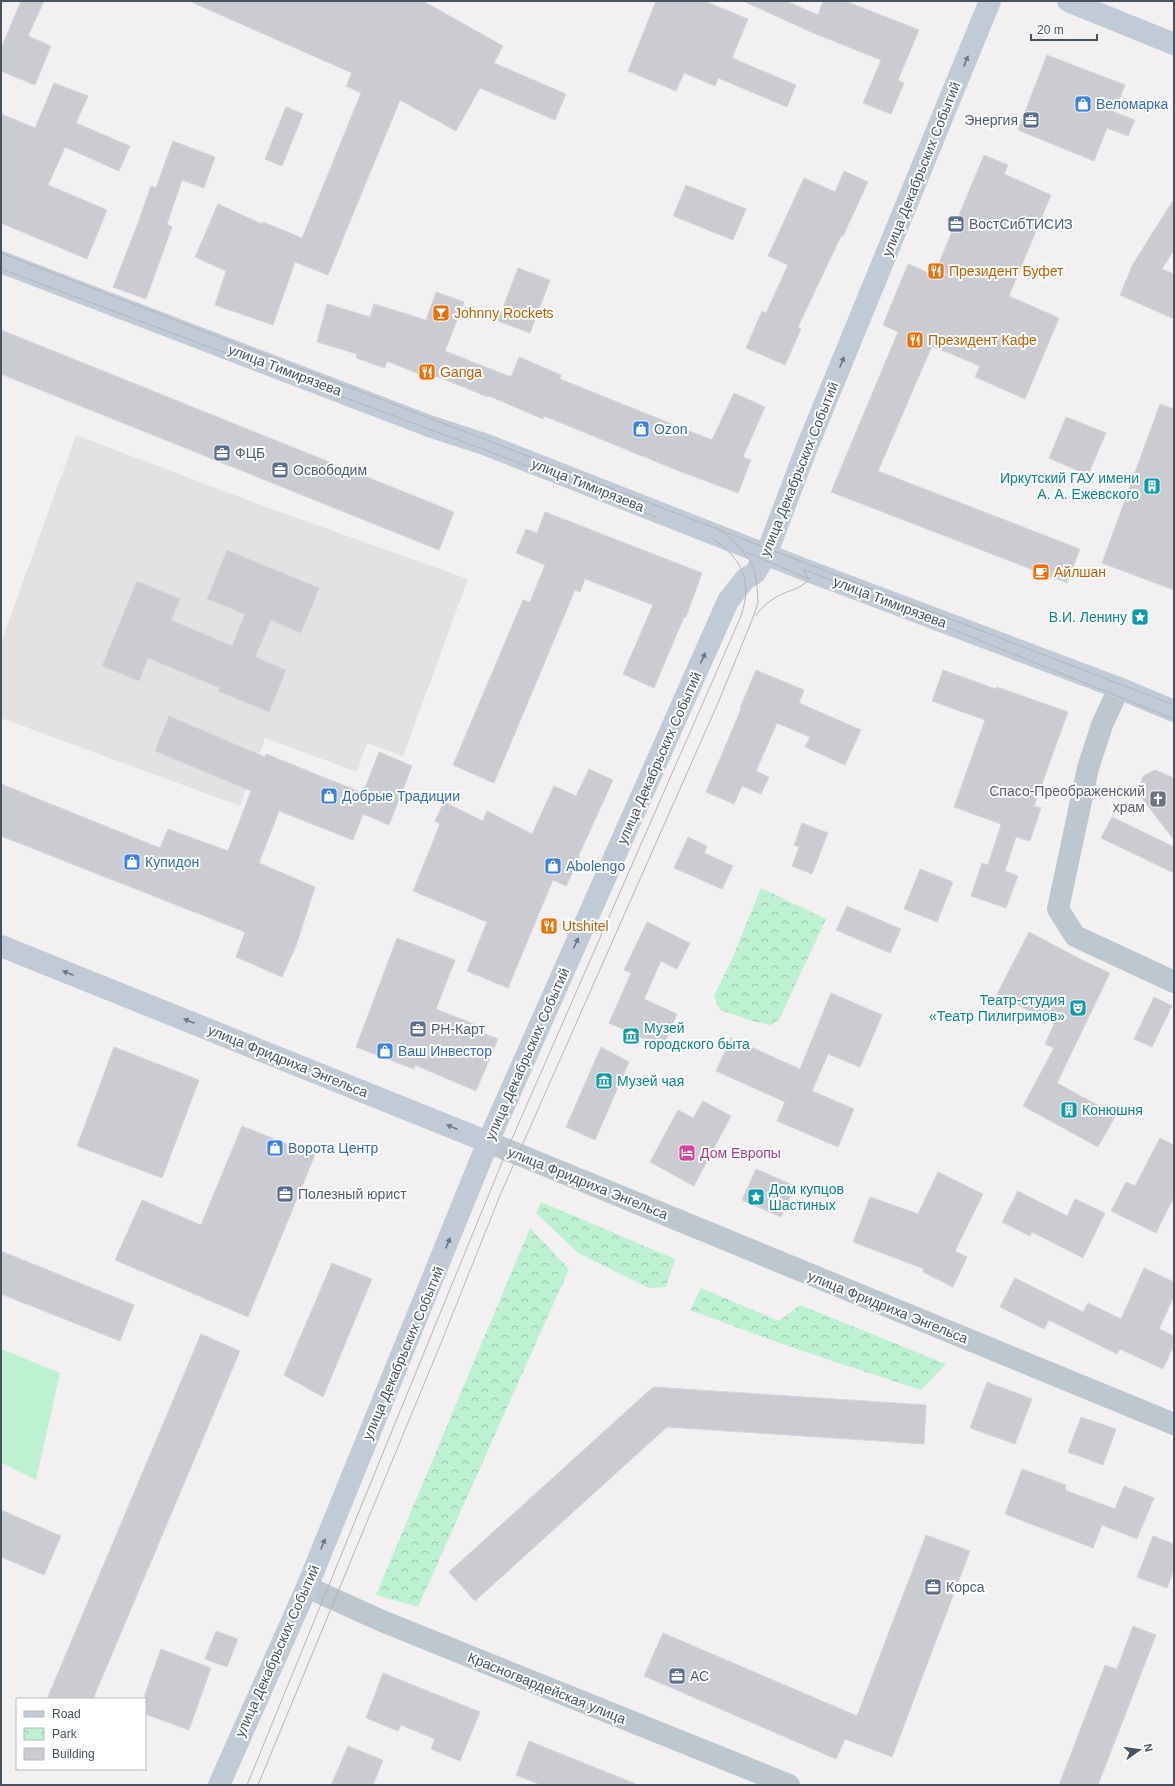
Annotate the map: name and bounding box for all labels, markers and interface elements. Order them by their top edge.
scale bar [1031,16,1097,42]
text: 20 m [1037,23,1064,37]
one-way arrow [963,55,969,66]
street label: улица Декабрьских Событий [879,79,963,259]
shop icon: Веломарка [1073,94,1093,114]
place label: Веломарка [1096,96,1168,112]
office icon: Энергия [1021,110,1041,130]
place label: Энергия [964,112,1018,128]
office icon: ВостСибТИСИЗ [946,214,966,234]
place label: ВостСибТИСИЗ [969,216,1073,232]
restaurant icon: Президент Буфет [926,261,946,281]
place label: Президент Буфет [949,263,1064,279]
bar icon: Johnny Rockets [431,303,451,323]
place label: Johnny Rockets [454,305,554,321]
restaurant icon: Президент Кафе [905,330,925,350]
place label: Президент Кафе [928,332,1037,348]
street label: улица Тимирязева [226,341,344,399]
one-way arrow [839,356,845,368]
restaurant icon: Ganga [417,362,437,382]
place label: Ganga [440,364,482,380]
street label: улица Декабрьских Событий [757,379,841,559]
shop icon: Ozon [631,419,651,439]
place label: Ozon [654,421,687,437]
office icon: ФЦБ [212,443,232,463]
place label: ФЦБ [235,445,265,461]
street label: улица Тимирязева [529,455,647,515]
office icon: Освободим [270,460,290,480]
place label: Освободим [293,462,367,478]
place label: Иркутский ГАУ имени А. А. Ежевского [1000,470,1139,502]
building icon: Иркутский ГАУ имени А. А. Ежевского [1142,476,1162,496]
cafe icon: Айлшан [1031,562,1051,582]
place label: Айлшан [1054,564,1106,580]
street label: улица Тимирязева [831,573,949,631]
place icon: В.И. Ленину [1130,607,1150,627]
place label: В.И. Ленину [1049,609,1127,625]
one-way arrow [700,652,706,663]
street label: улица Декабрьских Событий [614,669,704,847]
place label: Спасо-Преображенский храм [989,783,1145,815]
shop icon: Добрые Традиции [319,786,339,806]
place label: Добрые Традиции [342,788,460,804]
church icon: Спасо-Преображенский храм [1148,789,1168,809]
shop icon: Купидон [122,852,142,872]
place label: Купидон [145,854,199,870]
shop icon: Abolengo [543,856,563,876]
place label: Abolengo [566,858,625,874]
restaurant icon: Utshitel [539,916,559,936]
place label: Utshitel [562,918,609,934]
one-way arrow [574,936,580,948]
street label: улица Декабрьских Событий [482,965,572,1143]
one-way arrow [62,969,74,975]
place label: Театр-студия «Театр Пилигримов» [929,992,1065,1024]
theatre icon: Театр-студия «Театр Пилигримов» [1068,998,1088,1018]
one-way arrow [183,1018,194,1024]
office icon: РН-Карт [408,1019,428,1039]
place label: Музей городского быта [644,1020,750,1052]
place label: РН-Карт [431,1021,486,1037]
street label: улица Фридриха Энгельса [206,1022,371,1101]
museum icon: Музей городского быта [621,1026,641,1046]
shop icon: Ваш Инвестор [375,1041,395,1061]
place label: Ваш Инвестор [398,1043,492,1059]
museum icon: Музей чая [594,1071,614,1091]
place label: Музей чая [617,1073,684,1089]
building icon: Конюшня [1059,1100,1079,1120]
place label: Конюшня [1082,1102,1143,1118]
one-way arrow [447,1124,458,1130]
shop icon: Ворота Центр [265,1138,285,1158]
place label: Ворота Центр [288,1140,379,1156]
hotel icon: Дом Европы [677,1143,697,1163]
street label: улица Фридриха Энгельса [506,1144,671,1223]
place label: Дом Европы [700,1145,781,1161]
place label: Дом купцов Шастиных [769,1181,844,1213]
office icon: Полезный юрист [275,1184,295,1204]
place label: Полезный юрист [298,1186,407,1202]
place icon: Дом купцов Шастиных [746,1187,766,1207]
one-way arrow [446,1236,452,1248]
street label: улица Декабрьских Событий [359,1264,447,1442]
street label: улица Фридриха Энгельса [806,1268,971,1347]
one-way arrow [321,1537,327,1549]
street label: улица Декабрьских Событий [232,1562,322,1740]
office icon: Корса [923,1577,943,1597]
place label: Корса [946,1579,985,1595]
street label: Красногвардейская улица [466,1649,628,1727]
office icon: АС [667,1666,687,1686]
place label: АС [690,1668,709,1684]
legend [16,1698,146,1770]
text: Road [52,1707,81,1721]
text: Park [52,1727,78,1741]
north arrow [1119,1730,1159,1770]
text: N [1142,1742,1155,1753]
text: Building [52,1747,95,1761]

